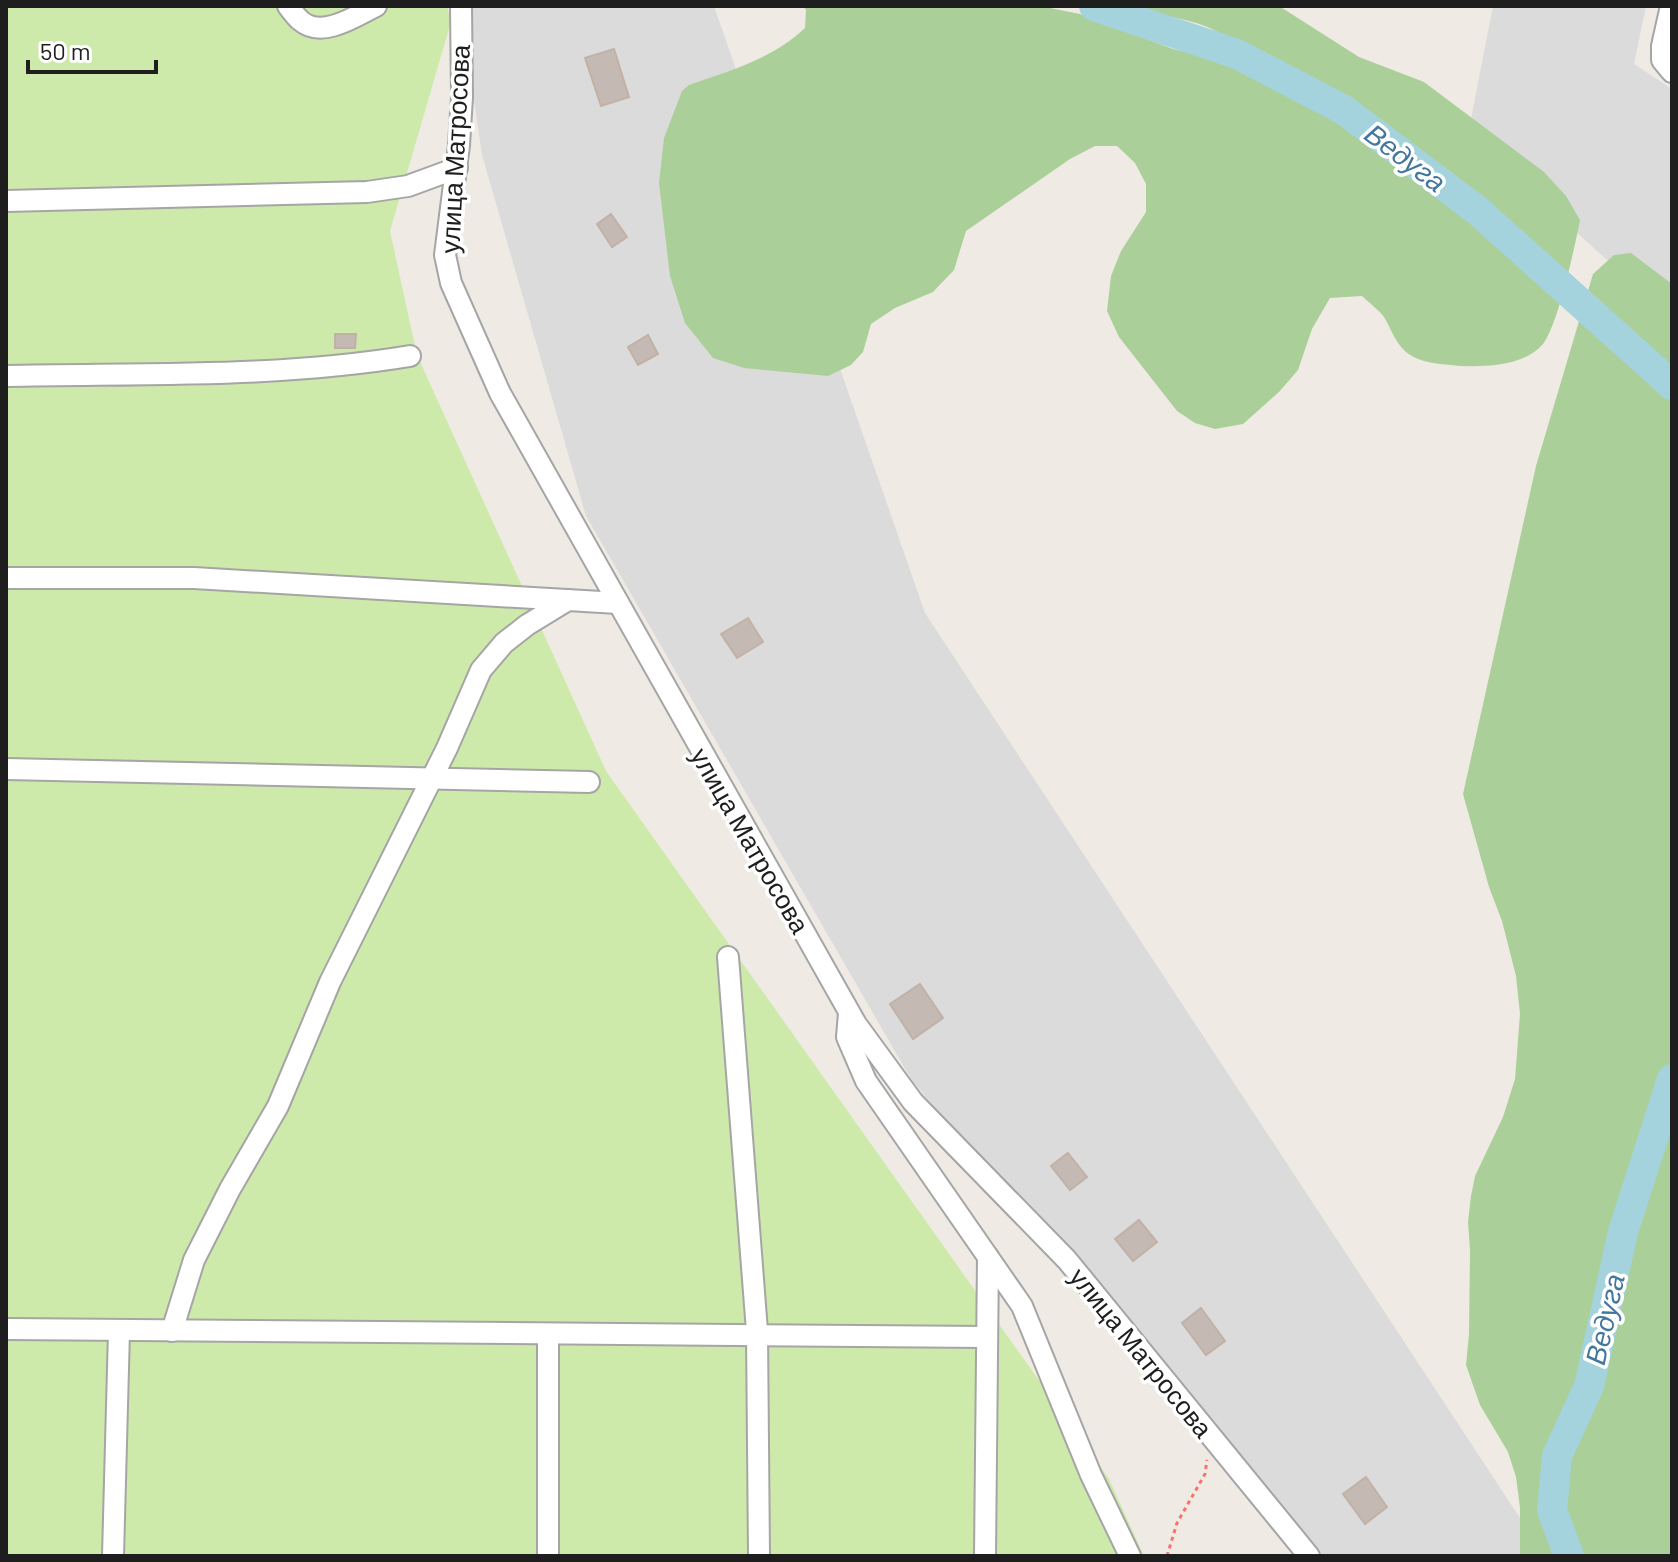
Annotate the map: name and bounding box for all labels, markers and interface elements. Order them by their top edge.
scale bar [28,24,156,74]
text: 50 m [40,36,91,65]
street label: улица Матросова [433,43,475,254]
water label: Ведуга [1359,116,1453,198]
street label: улица Матросова [685,742,817,939]
street label: улица Матросова [1064,1261,1220,1443]
water label: Ведуга [1577,1270,1631,1368]

